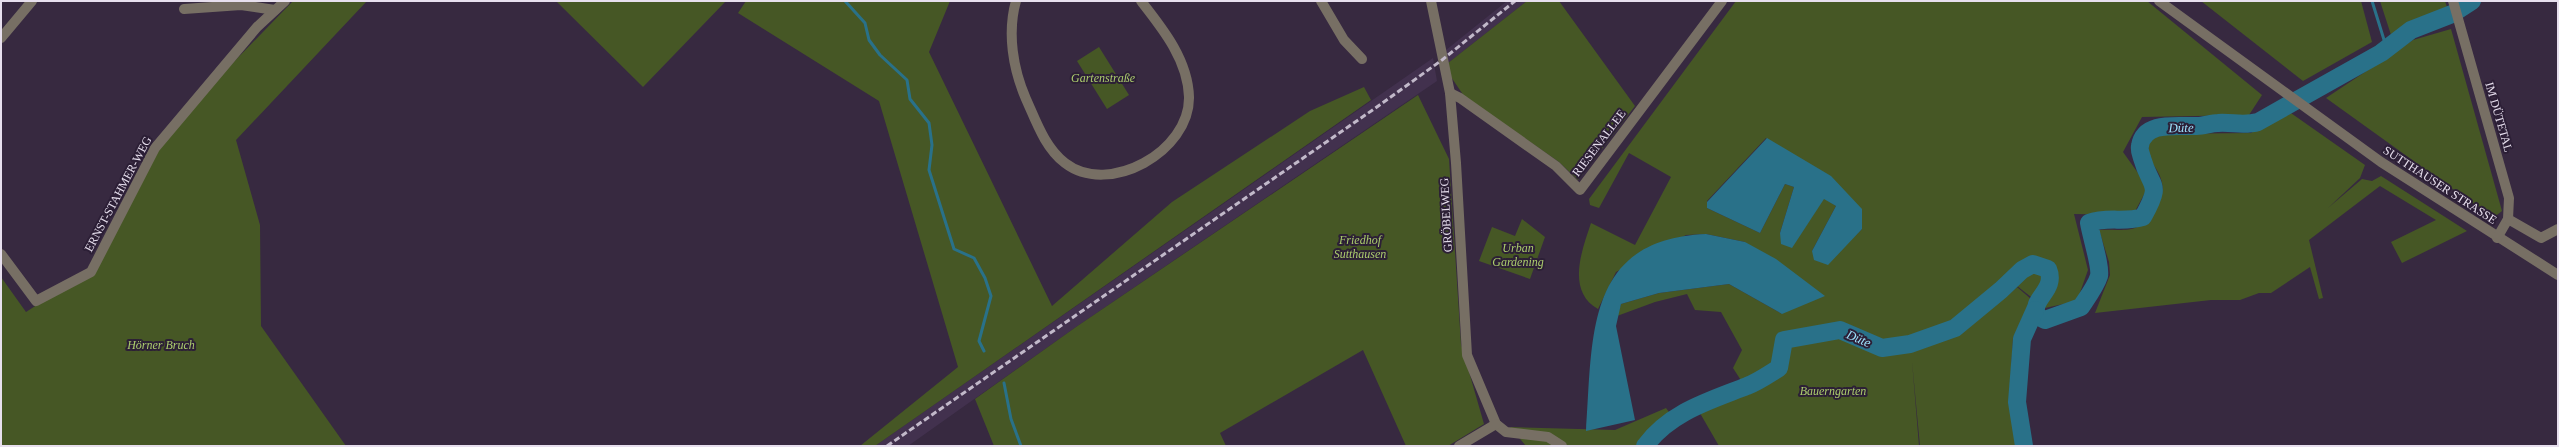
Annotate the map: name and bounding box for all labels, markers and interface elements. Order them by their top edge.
park label: Gartenstraße [1071,71,1136,85]
street label: IM DÜTETAL [2482,80,2516,154]
street label: RIESENALLEE [1569,107,1629,179]
water label: Düte [2167,120,2194,135]
street label: ERNST-STAHMER-WEG [82,134,155,254]
street label: SUTTHAUSER STRASSE [2381,143,2499,227]
street label: GRÖBELWEG [1437,177,1455,253]
park label: Friedhof Sutthausen [1334,233,1386,261]
park label: Urban Gardening [1492,241,1544,269]
water label: Düte [1843,326,1874,350]
park label: Hörner Bruch [126,338,195,352]
park label: Bauerngarten [1800,384,1866,398]

